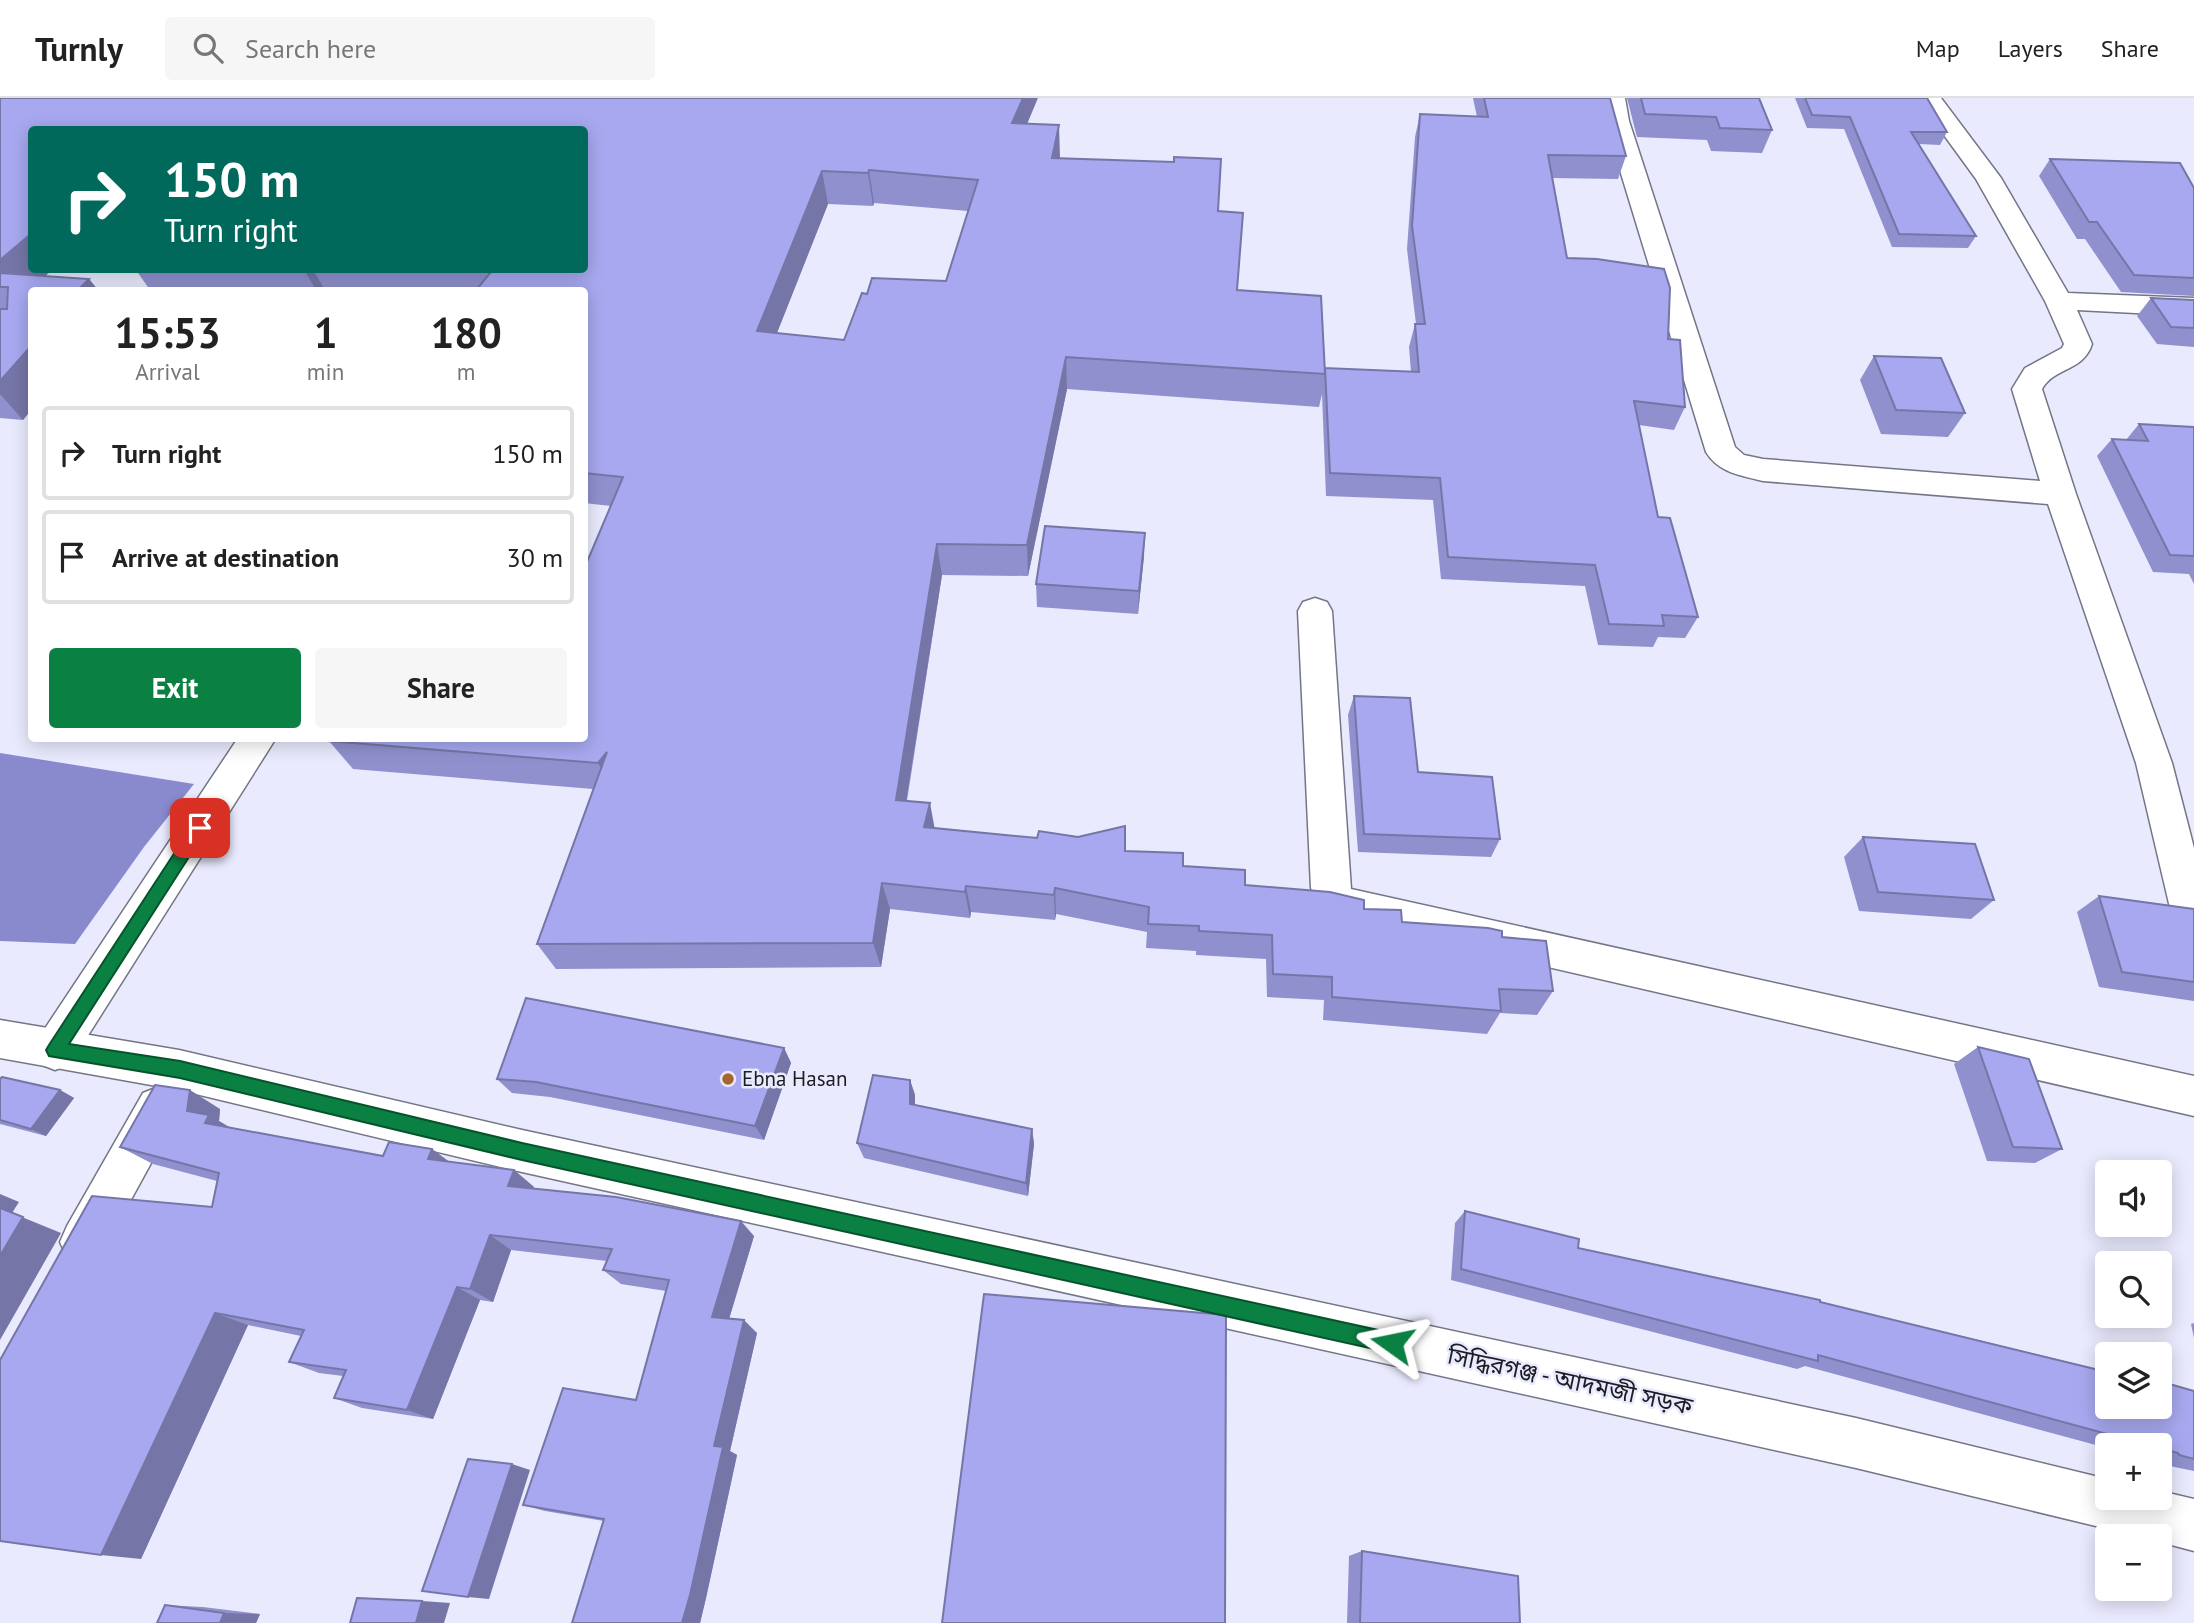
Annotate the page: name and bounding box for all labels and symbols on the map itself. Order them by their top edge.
pin [170,798,230,858]
place label: Ebna Hasan [742,1065,847,1092]
marker: Ebna Hasan [720,1071,736,1087]
position arrow [1355,1306,1429,1380]
street label: সিদ্ধিরগঞ্জ - আদমজী সড়ক [1444,1339,1696,1422]

